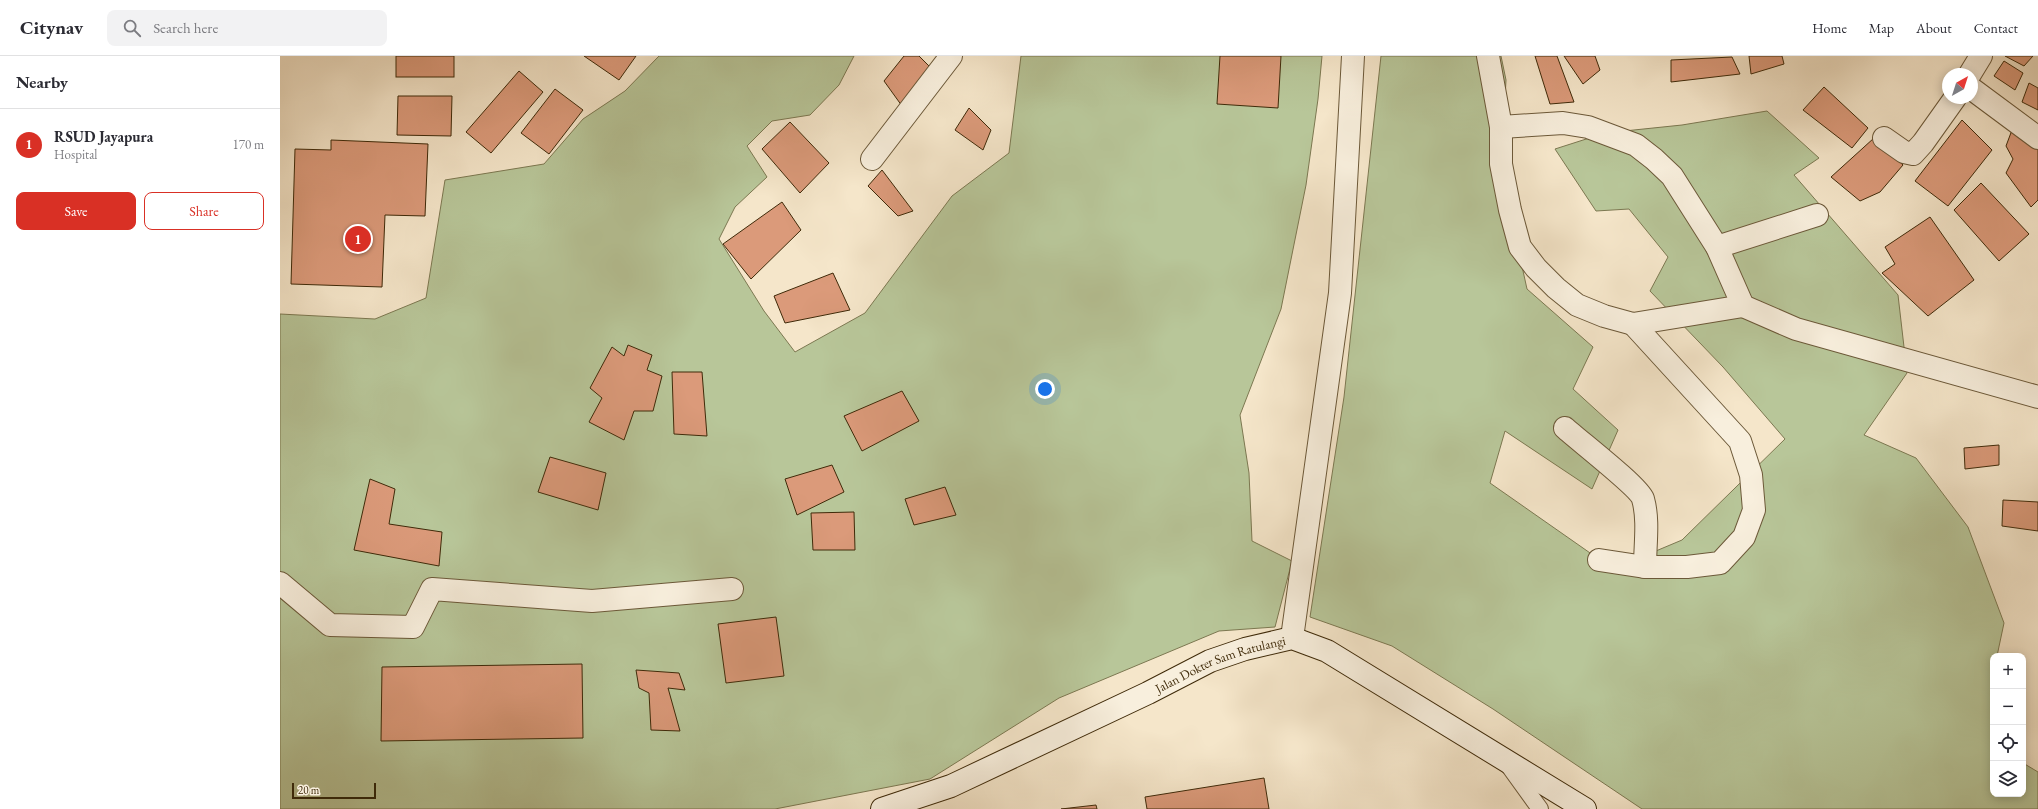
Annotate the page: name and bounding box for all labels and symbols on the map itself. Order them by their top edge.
north arrow [1942,68,1978,104]
pin: 1 [345,224,371,254]
your location [1035,379,1055,399]
street label: Jalan Dokter Sam Ratulangi [1151,631,1287,697]
scale bar [292,781,376,800]

